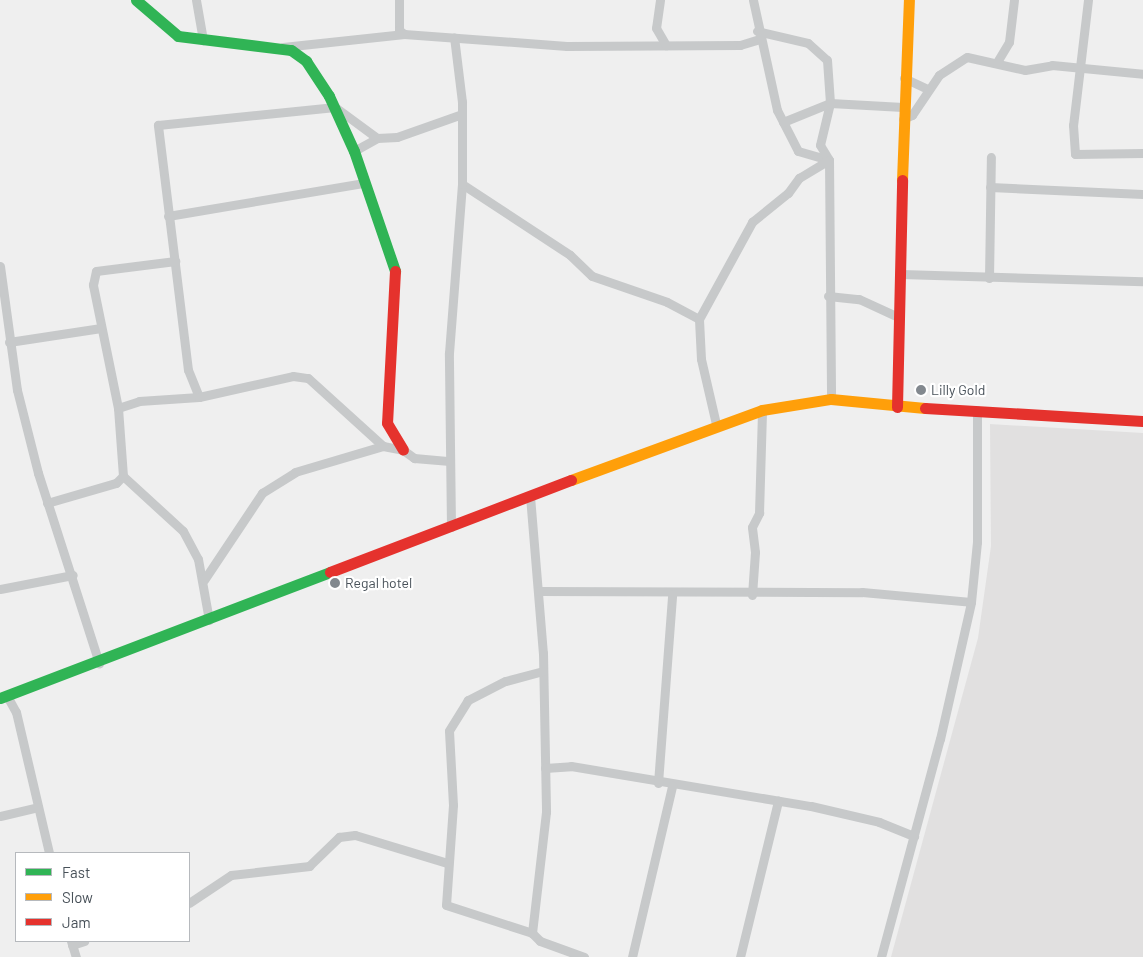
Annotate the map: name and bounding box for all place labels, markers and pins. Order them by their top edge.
place label: Lilly Gold [931,382,985,398]
marker: Lilly Gold [915,384,927,396]
place label: Regal hotel [345,575,412,591]
marker: Regal hotel [329,577,341,589]

